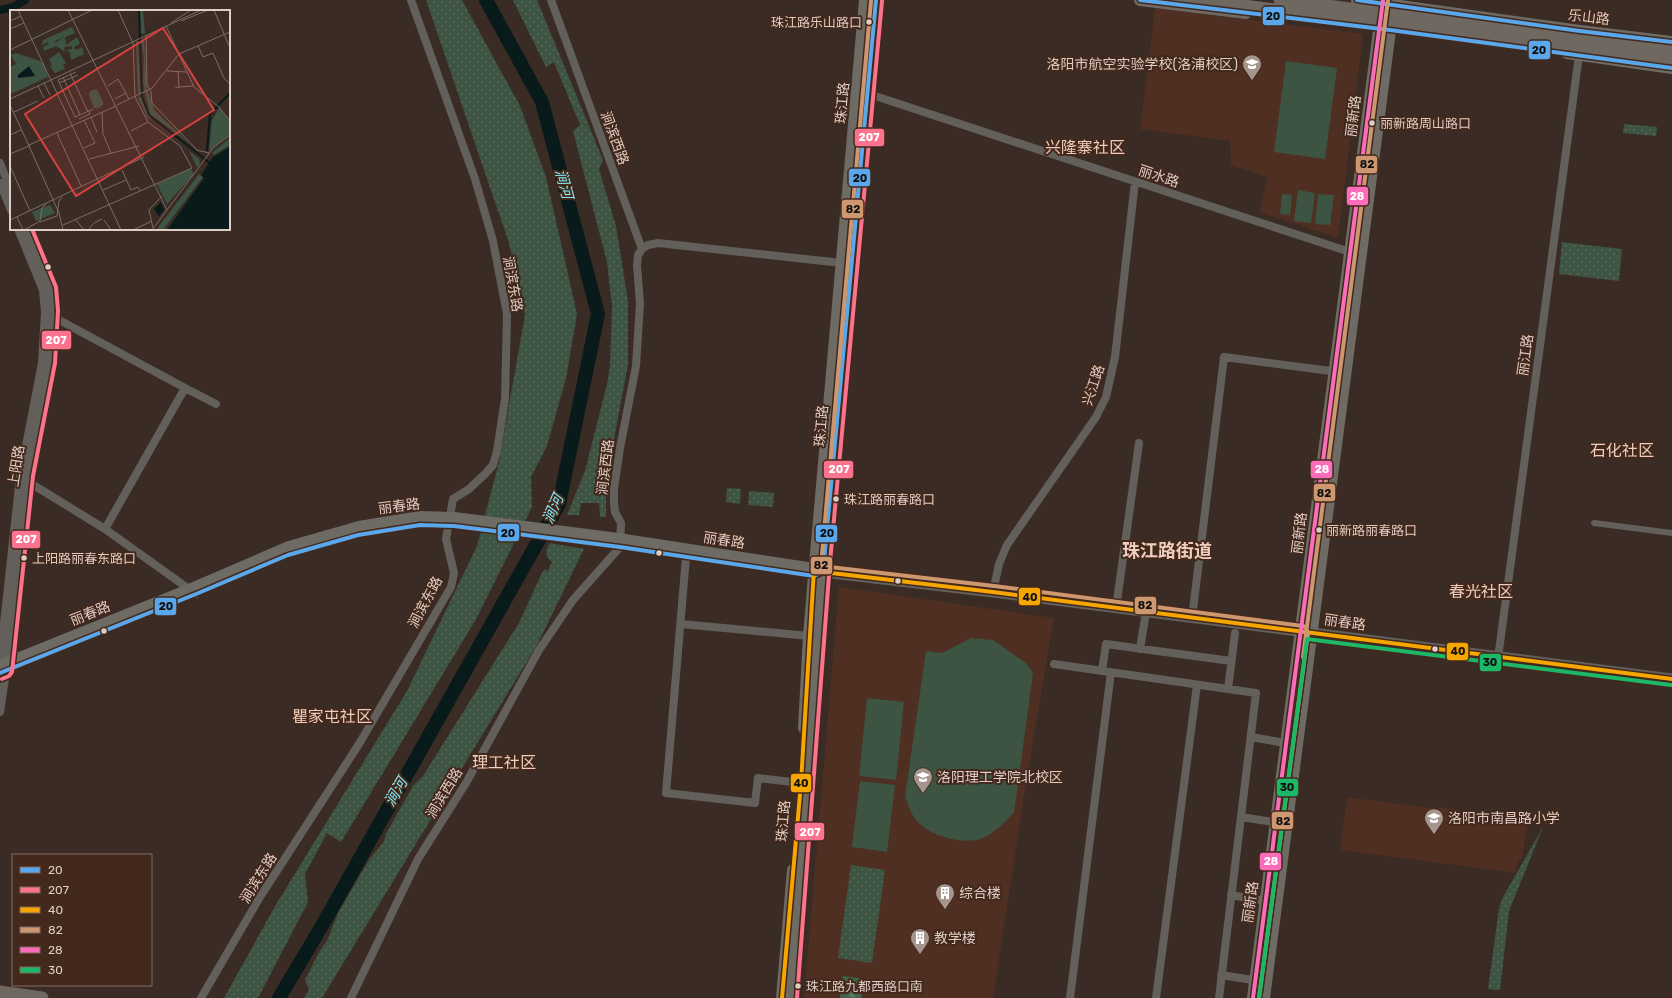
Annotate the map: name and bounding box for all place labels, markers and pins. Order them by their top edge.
place label: 珠江路乐山路口 [771,15,862,30]
marker: 珠江路乐山路口 [864,17,874,27]
school or university icon: 洛阳市航空实验学校(洛浦校区) [1241,53,1263,81]
place label: 洛阳市航空实验学校(洛浦校区) [1047,56,1238,73]
place label: 丽新路周山路口 [1380,116,1471,131]
marker: 丽新路周山路口 [1367,118,1377,128]
unlabelled marker [43,262,53,272]
place label: 珠江路丽春路口 [844,492,935,507]
marker: 珠江路丽春路口 [831,494,841,504]
place label: 丽新路丽春路口 [1326,523,1417,538]
marker: 丽新路丽春路口 [1314,525,1324,535]
unlabelled marker [654,548,664,558]
place label: 上阳路丽春东路口 [32,551,136,566]
marker: 上阳路丽春东路口 [19,553,29,563]
unlabelled marker [893,576,903,586]
unlabelled marker [99,626,109,636]
unlabelled marker [1430,644,1440,654]
school or university icon: 洛阳理工学院北校区 [912,766,934,794]
place label: 洛阳理工学院北校区 [937,769,1063,786]
school or university icon: 洛阳市南昌路小学 [1423,807,1445,835]
place label: 洛阳市南昌路小学 [1448,810,1560,827]
building icon: 综合楼 [934,882,956,910]
place label: 综合楼 [959,885,1001,902]
building icon: 教学楼 [909,927,931,955]
place label: 教学楼 [934,930,976,947]
place label: 珠江路九都西路口南 [806,979,923,994]
marker: 珠江路九都西路口南 [793,981,803,991]

